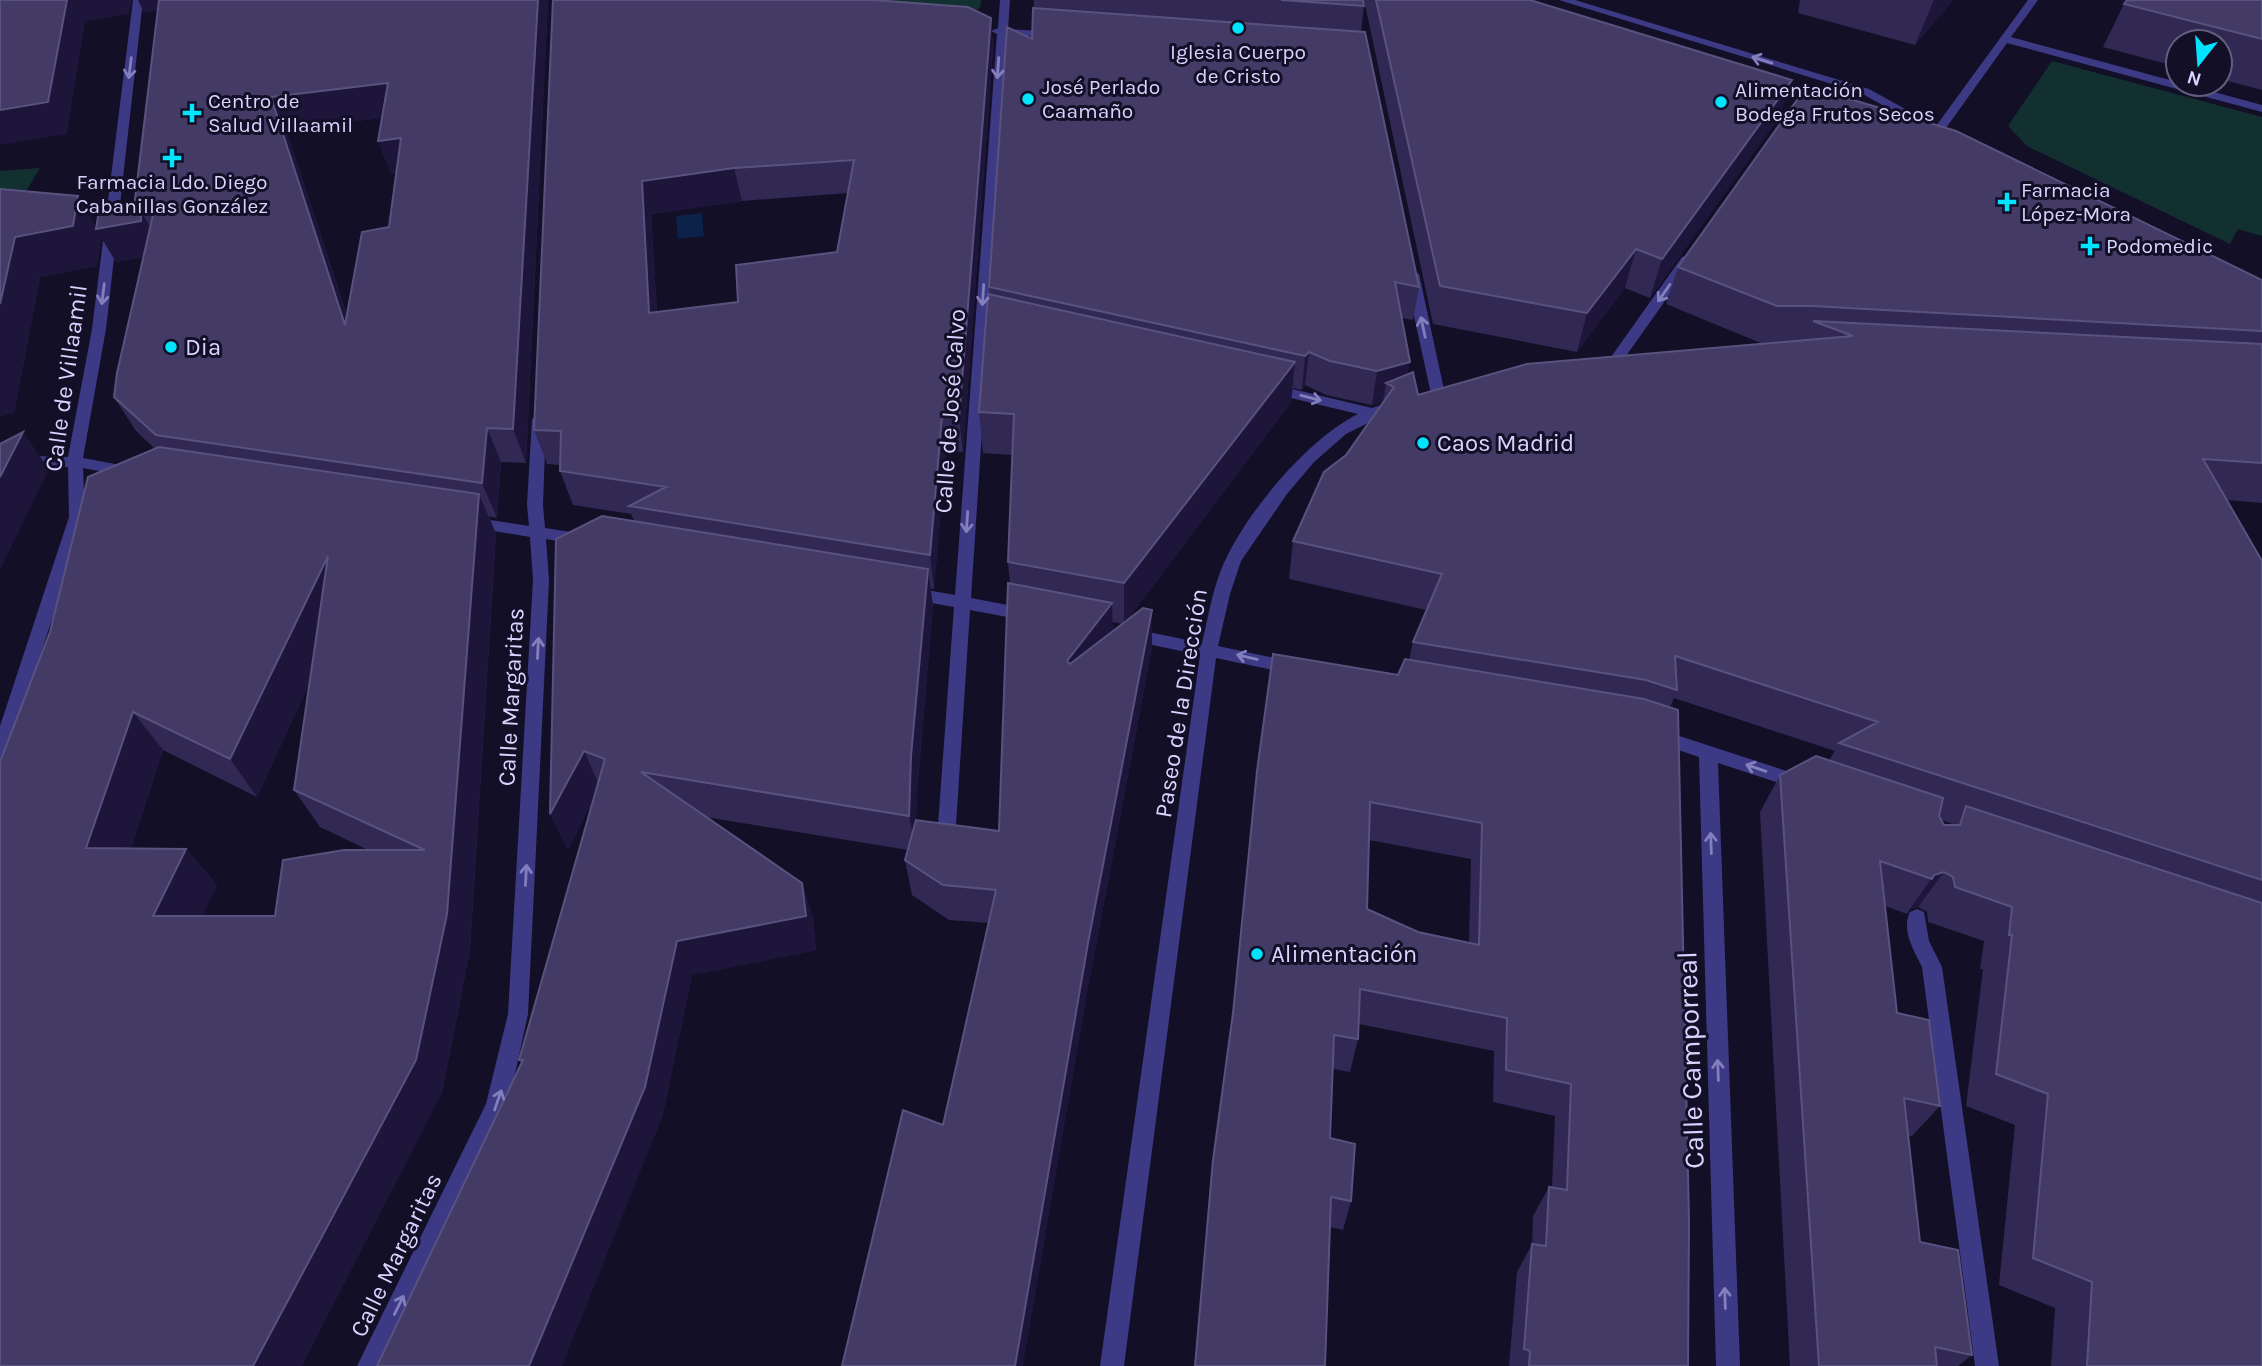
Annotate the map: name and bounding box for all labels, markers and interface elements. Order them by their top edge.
marker: Iglesia Cuerpo de Cristo [1230,20,1246,36]
north arrow [2164,28,2234,98]
place label: Iglesia Cuerpo de Cristo [1170,40,1306,88]
one-way arrow [1752,52,1774,65]
one-way arrow [123,56,136,79]
one-way arrow [991,56,1004,79]
text: N [2185,66,2204,91]
place label: José Perlado Caamaño [1042,75,1160,123]
place label: Alimentación Bodega Frutos Secos [1735,78,1935,126]
place label: Centro de Salud Villaamil [208,89,353,137]
marker: José Perlado Caamaño [1020,91,1036,107]
marker: Alimentación Bodega Frutos Secos [1713,94,1729,110]
marker: Centro de Salud Villaamil [182,103,202,123]
marker: Farmacia Ldo. Diego Cabanillas González [164,150,180,166]
place label: Farmacia Ldo. Diego Cabanillas González [76,170,268,218]
place label: Farmacia López-Mora [2021,178,2131,226]
marker: Farmacia López-Mora [1999,194,2015,210]
place label: Podomedic [2106,234,2213,258]
marker: Podomedic [2080,236,2100,256]
one-way arrow [97,282,110,305]
street label: Calle de Villaamil [39,283,93,473]
one-way arrow [976,283,989,306]
one-way arrow [1657,283,1672,302]
street label: Calle de José Calvo [929,308,971,514]
one-way arrow [1416,316,1430,339]
place label: Dia [185,333,221,361]
marker: Dia [163,339,179,355]
one-way arrow [1299,392,1321,405]
place label: Caos Madrid [1437,429,1574,457]
marker: Caos Madrid [1415,435,1431,451]
one-way arrow [960,510,973,533]
street label: Paseo de la Dirección [1149,586,1213,820]
street label: Calle Margaritas [492,607,530,787]
one-way arrow [531,637,544,660]
one-way arrow [1236,650,1259,664]
one-way arrow [1745,761,1767,773]
one-way arrow [1704,832,1717,855]
one-way arrow [520,864,533,887]
place label: Alimentación [1271,940,1417,968]
marker: Alimentación [1249,946,1265,962]
street label: Calle Camporreal [1670,951,1711,1169]
one-way arrow [1712,1059,1725,1082]
one-way arrow [493,1089,505,1111]
street label: Calle Margaritas [344,1169,448,1341]
one-way arrow [1719,1287,1732,1310]
one-way arrow [393,1295,407,1316]

